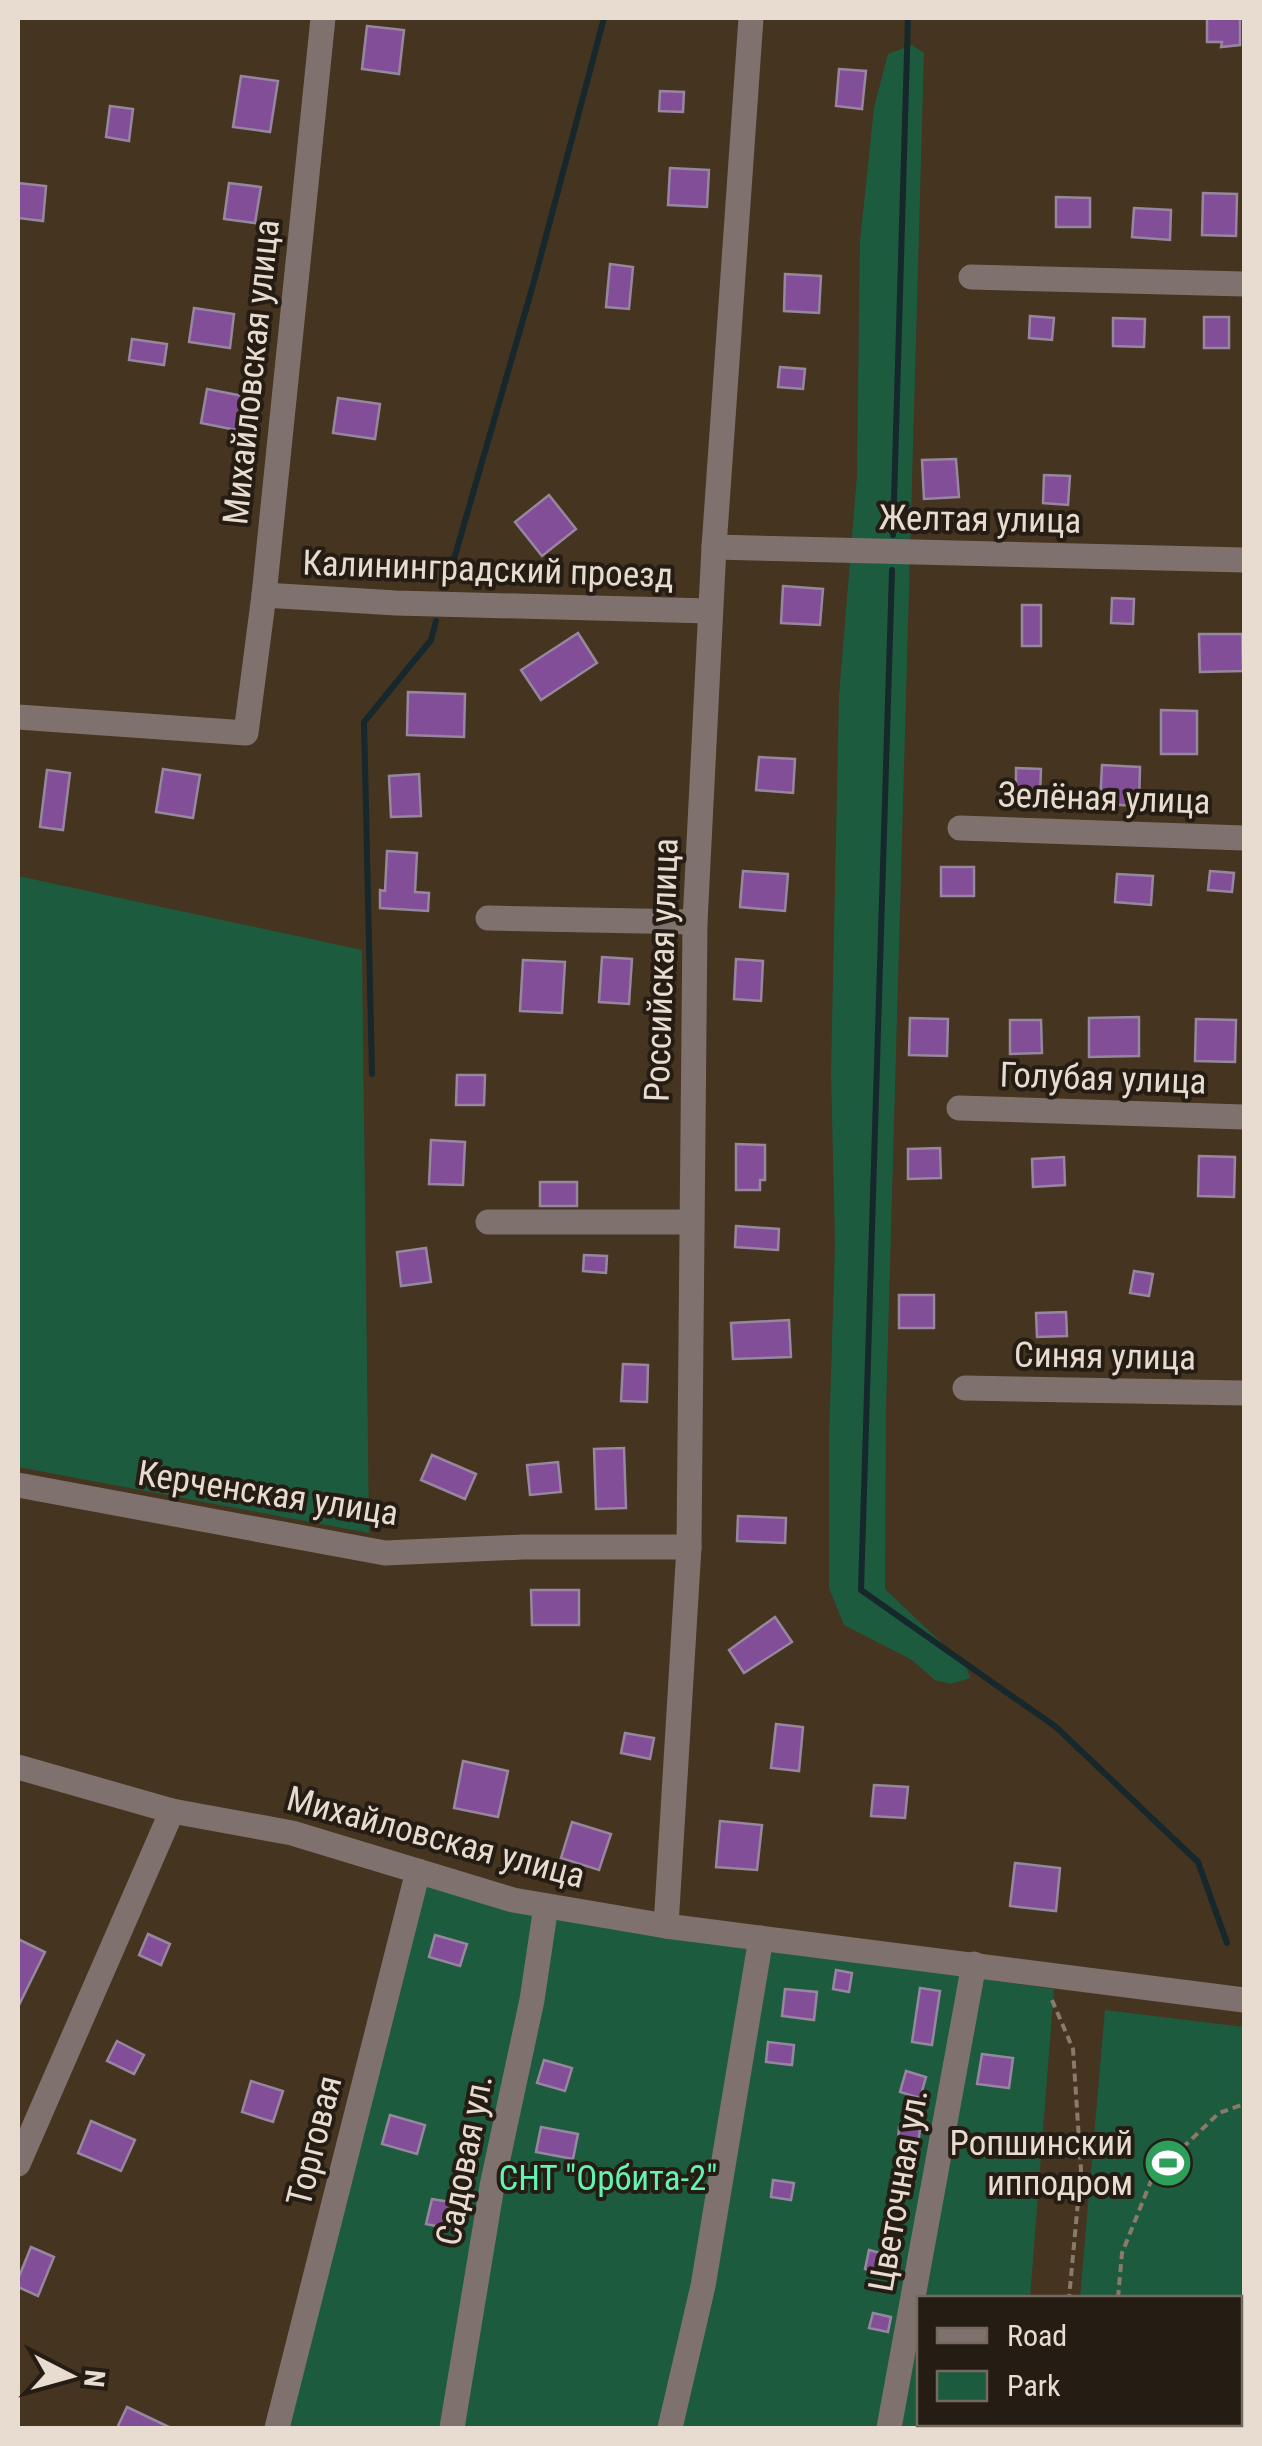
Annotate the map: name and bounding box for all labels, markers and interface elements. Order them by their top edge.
street label: Михайловская улица [215,217,288,527]
street label: Желтая улица [878,497,1082,542]
street label: Калининградский проезд [302,543,674,596]
street label: Зелёная улица [997,774,1211,823]
street label: Российская улица [636,837,687,1103]
street label: Голубая улица [999,1054,1207,1103]
street label: Синяя улица [1014,1334,1196,1379]
street label: Керченская улица [135,1453,401,1534]
street label: Михайловская улица [282,1778,589,1897]
street label: Садовая ул. [428,2071,501,2249]
street label: Торговая [279,2072,350,2211]
street label: Цветочная ул. [860,2085,936,2295]
place label: Ропшинский ипподром [950,2123,1133,2204]
sports icon: Ропшинский ипподром [1142,2137,1194,2189]
park label: СНТ "Орбита-2" [498,2158,718,2199]
legend [917,2296,1242,2426]
text: Road [1007,2318,1067,2353]
north arrow [20,2326,120,2426]
text: N [77,2368,112,2389]
text: Park [1007,2368,1061,2403]

